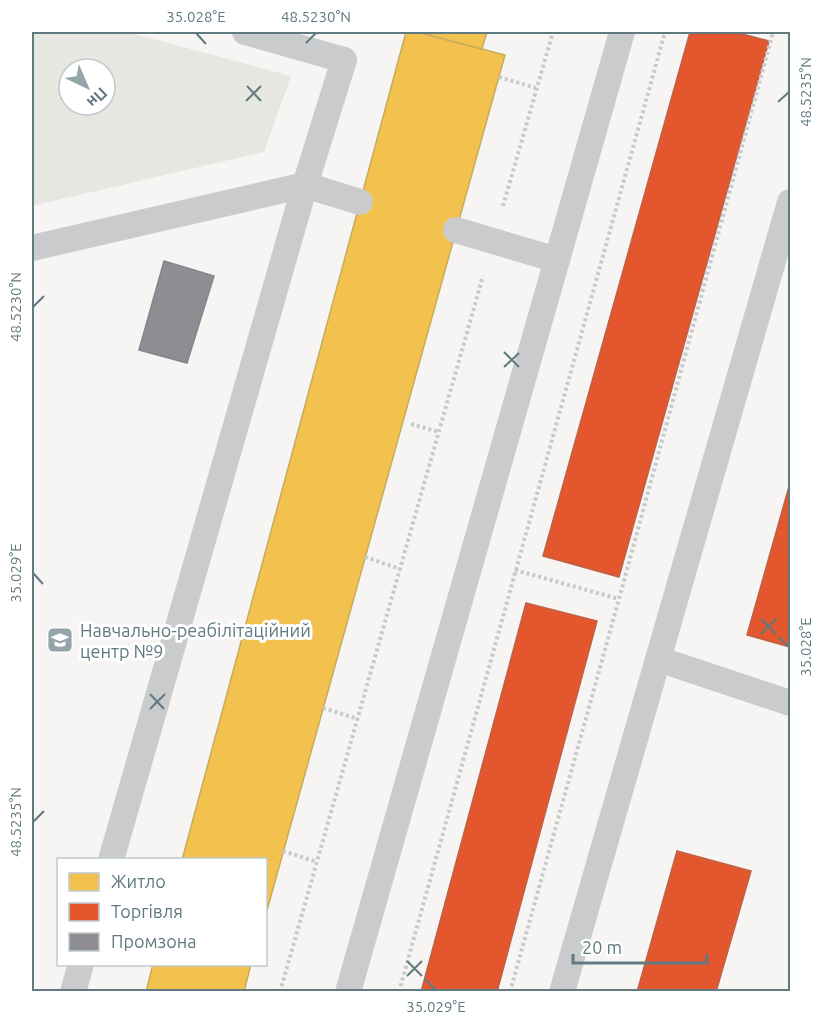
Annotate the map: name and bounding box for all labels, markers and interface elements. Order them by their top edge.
text: 35.028°E [166,8,226,25]
text: 48.5230°N [281,8,351,25]
north arrow [57,57,117,117]
text: 48.5235°N [797,57,814,127]
text: Пн [84,84,111,112]
text: 48.5230°N [7,272,24,342]
text: 35.029°E [7,543,24,603]
text: 35.028°E [797,617,814,677]
place label: Навчально-реабілітаційний центр №9 [80,620,311,661]
school or university icon: Навчально-реабілітаційний центр №9 [45,625,75,655]
text: 48.5235°N [7,787,24,857]
legend [57,858,267,966]
text: Житло [111,871,166,891]
text: Торгівля [111,901,183,921]
scale bar [573,927,706,965]
text: Промзона [111,931,196,951]
text: 20 m [582,937,622,957]
text: 35.029°E [406,998,466,1015]

